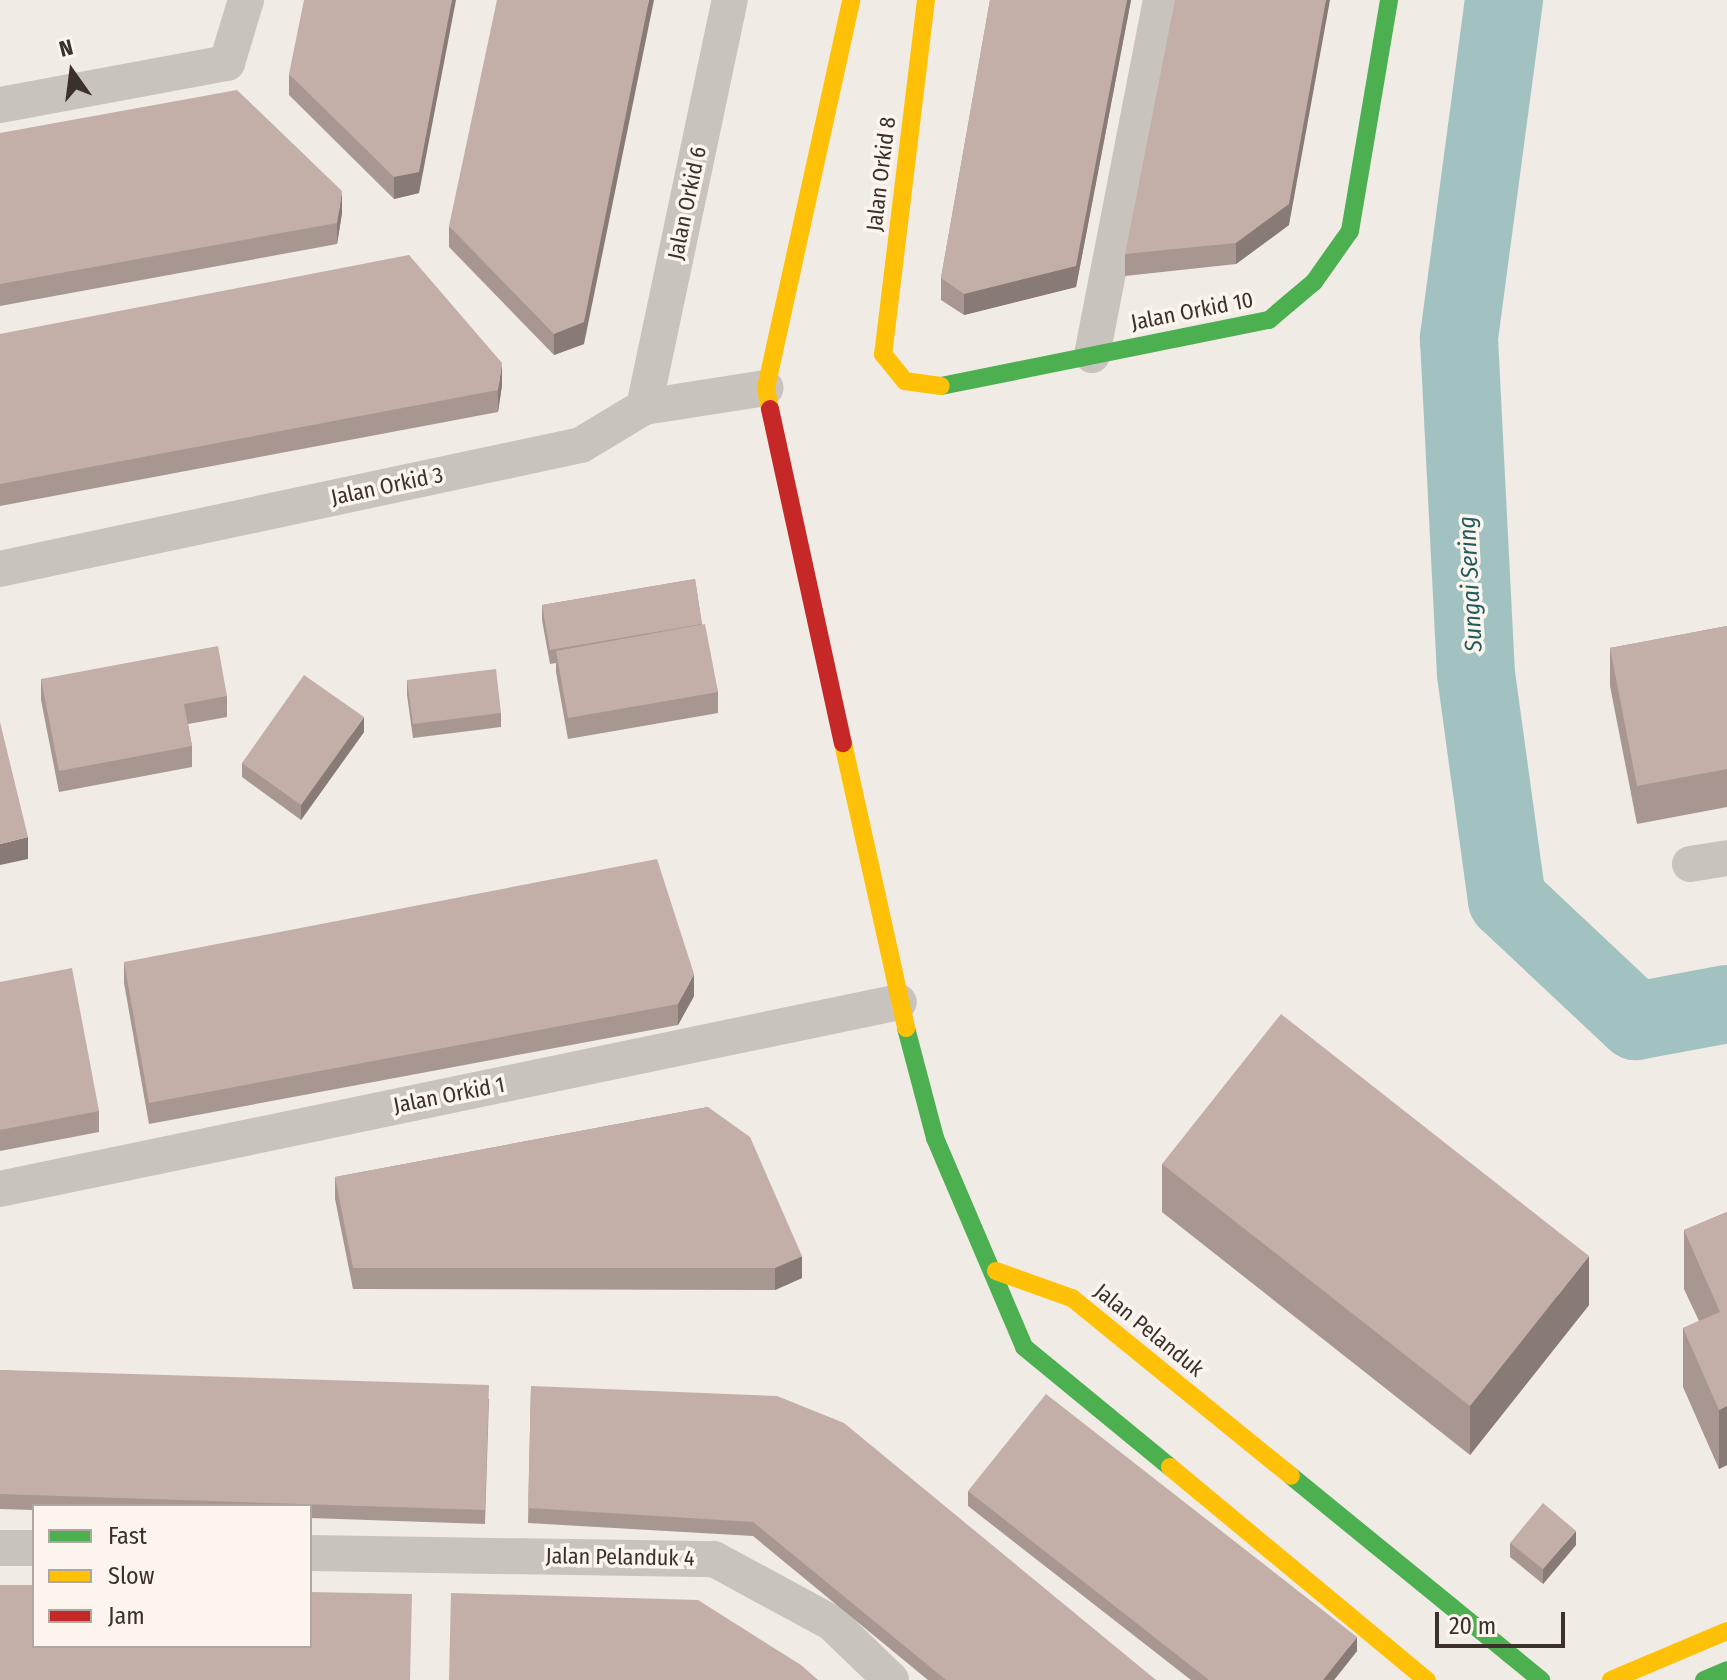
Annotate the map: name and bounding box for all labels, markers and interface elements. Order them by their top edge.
north arrow [32,32,112,112]
text: N [56,34,76,63]
street label: Jalan Orkid 8 [861,115,901,233]
street label: Jalan Orkid 6 [662,144,712,262]
street label: Jalan Orkid 10 [1129,286,1255,336]
street label: Jalan Orkid 3 [329,461,445,511]
water label: Sungai Sering [1453,515,1489,653]
street label: Jalan Orkid 1 [391,1071,507,1119]
street label: Jalan Pelanduk [1089,1278,1209,1382]
legend [32,1504,312,1648]
text: Fast [108,1522,147,1550]
street label: Jalan Pelanduk 4 [545,1543,695,1571]
text: Slow [108,1562,154,1590]
scale bar [1439,1596,1569,1646]
text: Jam [108,1602,145,1630]
text: 20 m [1449,1612,1496,1640]

